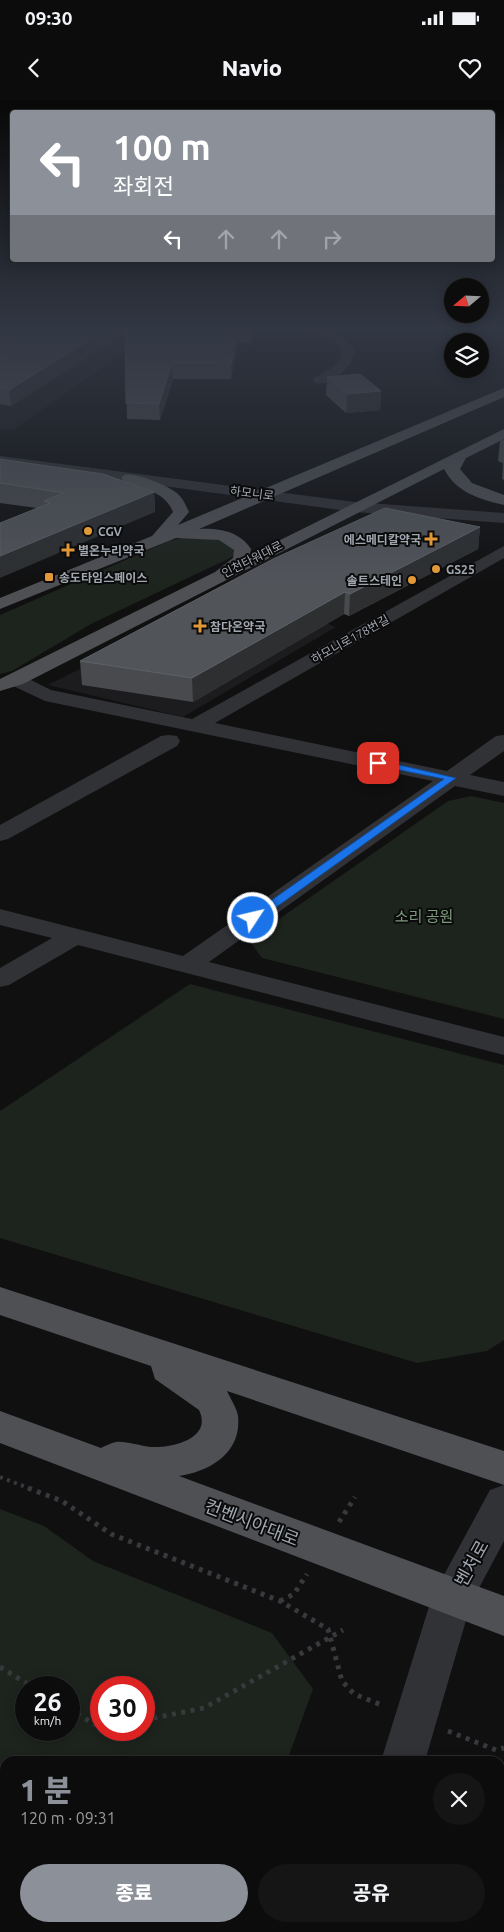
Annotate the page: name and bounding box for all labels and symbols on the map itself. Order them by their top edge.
north arrow [444,278,489,322]
street label: 하모니로 [229,484,275,502]
marker: CGV [82,525,94,537]
place label: CGV [98,525,123,538]
place label: 에스메디칼약국 [344,533,421,546]
marker: 에스메디칼약국 [425,533,437,545]
street label: 인천타워대로 [220,538,284,580]
marker: 별온누리약국 [62,544,74,556]
place label: 별온누리약국 [78,544,144,557]
marker: GS25 [430,563,442,575]
place label: GS25 [446,563,475,576]
marker: 송도타임스페이스 [43,571,55,583]
place label: 송도타임스페이스 [59,571,147,584]
place label: 솔트스테인 [347,574,402,587]
marker: 솔트스테인 [406,574,418,586]
street label: 하모니로178번길 [309,612,391,666]
marker: 참다온약국 [194,620,206,632]
place label: 참다온약국 [210,620,265,633]
pin [357,742,399,784]
position arrow [226,891,278,943]
park label: 소리 공원 [395,908,453,925]
street label: 컨벤시아대로 [202,1495,302,1549]
street label: 벤처로 [450,1536,492,1590]
speed limit sign: 30 [90,1676,155,1741]

